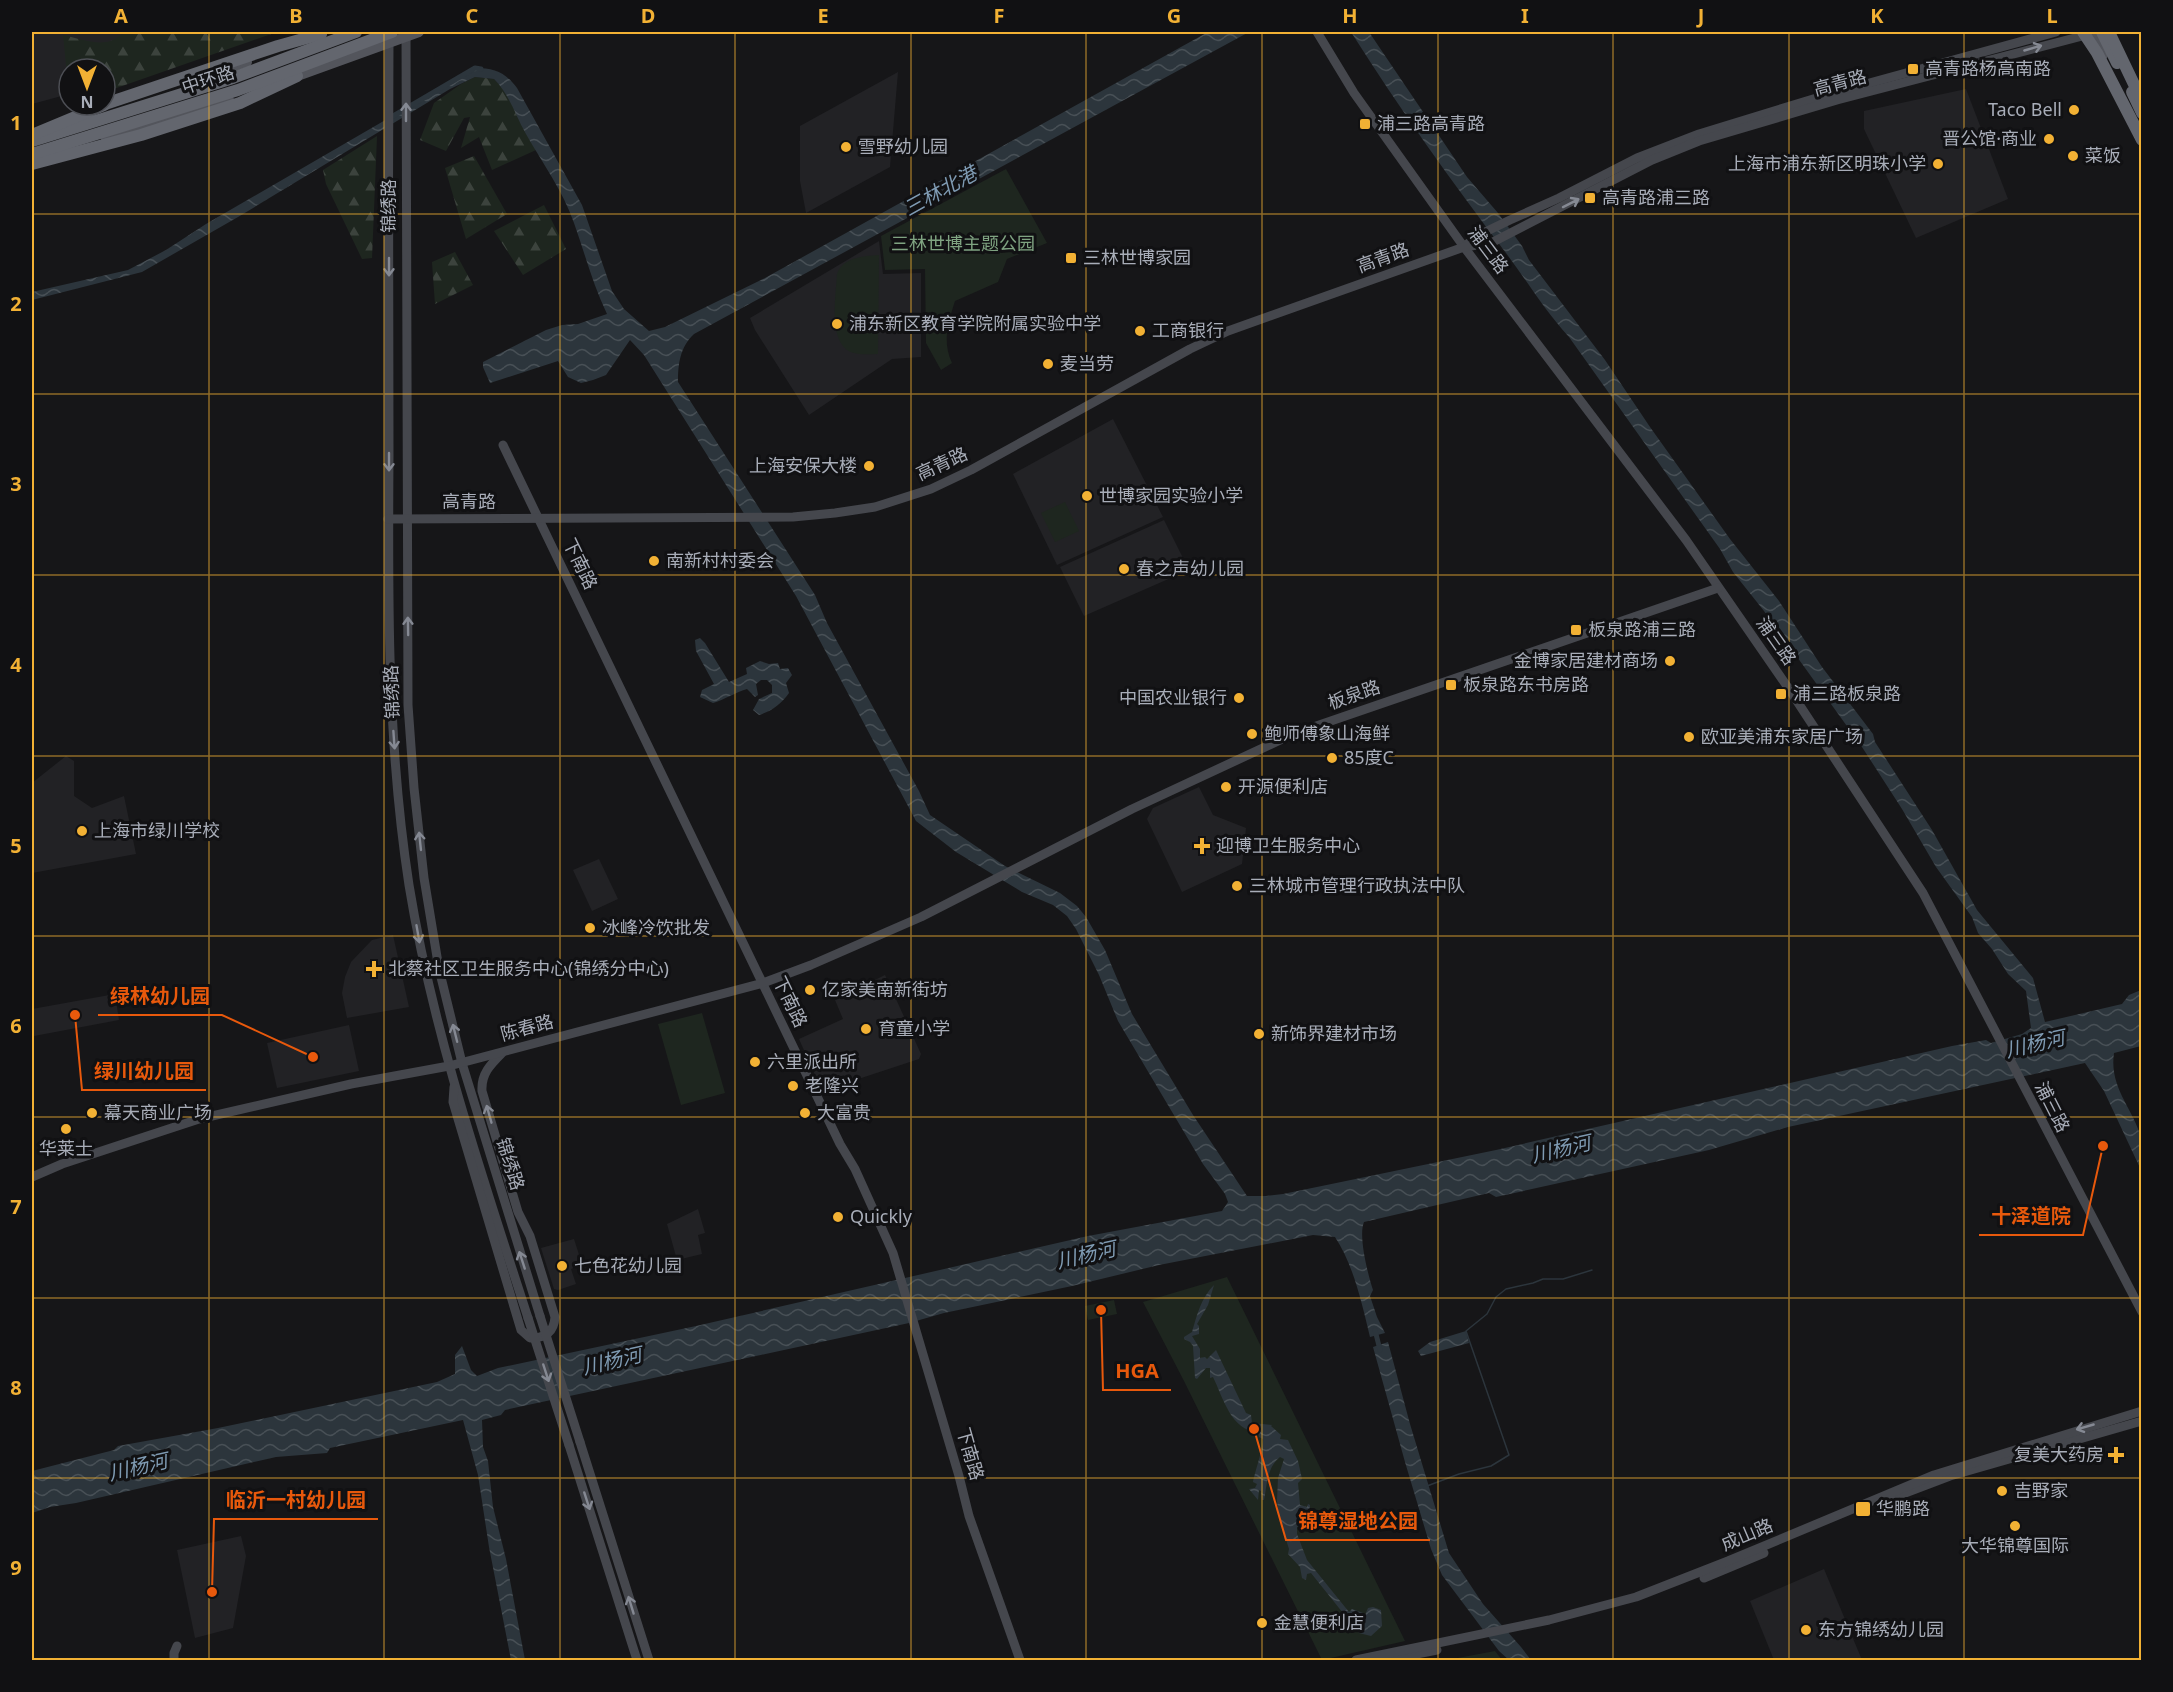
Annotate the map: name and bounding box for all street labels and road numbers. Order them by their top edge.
street label: 中环路 [178,59,237,99]
street label: 高青路 [1811,63,1869,101]
street label: 锦绣路 [376,179,400,233]
street label: 浦三路 [1463,221,1515,278]
street label: 高青路 [1353,237,1412,278]
street label: 高青路 [912,441,971,485]
street label: 高青路 [442,489,496,513]
street label: 下南路 [558,534,604,593]
street label: 浦三路 [1752,611,1802,669]
street label: 锦绣路 [378,665,404,719]
street label: 板泉路 [1324,674,1383,714]
street label: 下南路 [768,972,814,1031]
street label: 陈春路 [498,1008,556,1046]
street label: 浦三路 [2030,1077,2076,1136]
street label: 锦绣路 [492,1134,530,1193]
street label: 下南路 [952,1424,990,1483]
street label: 成山路 [1717,1512,1776,1556]

